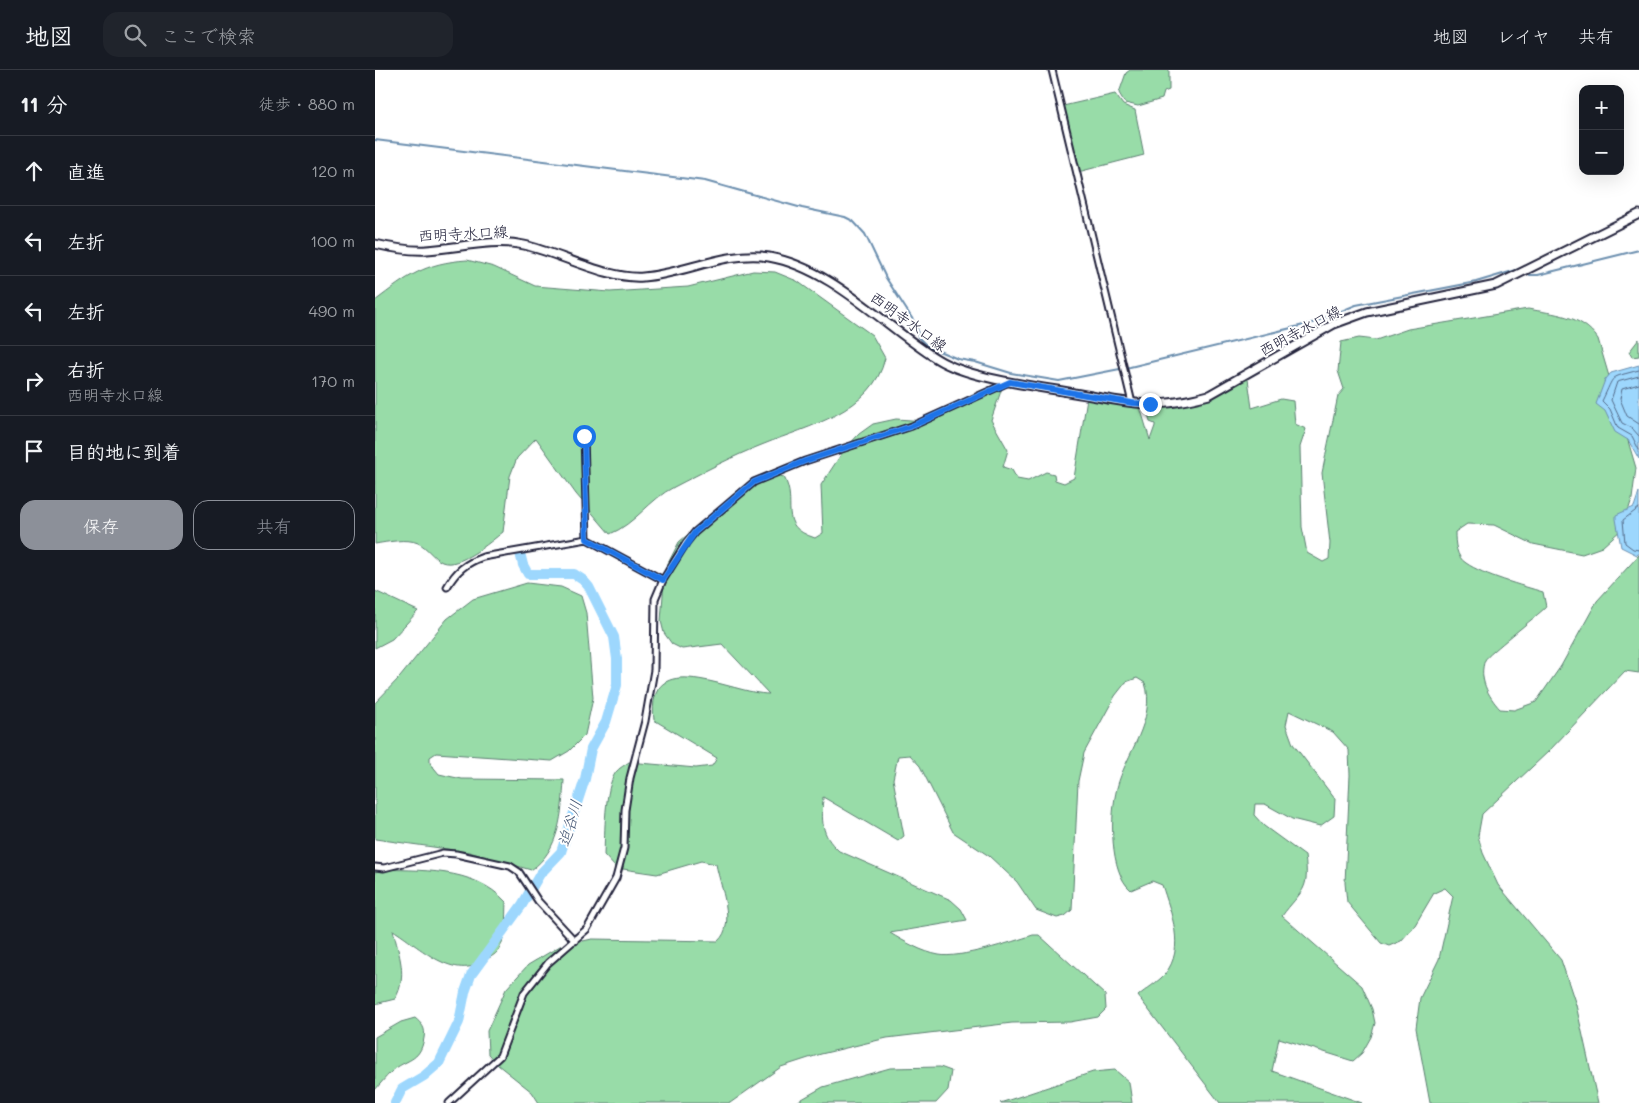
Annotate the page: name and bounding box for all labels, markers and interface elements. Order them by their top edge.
search box [103,12,453,57]
text: 地図 [25,20,73,51]
icon: search [121,21,149,49]
text: ここで検索 [161,23,256,48]
text: 地図 [1433,24,1469,48]
text: レイヤ [1497,24,1550,48]
text: 共有 [1578,24,1614,48]
map controls [1579,85,1624,175]
button: + [1579,85,1624,130]
text: 11 分 [20,90,67,117]
text: 徒歩 · 880 m [259,93,355,114]
button: − [1579,130,1624,175]
icon: ahead [20,157,48,185]
text: 直進 [67,159,105,184]
text: 120 m [311,160,355,181]
street label: 西明寺水口線 [418,221,508,245]
icon: left [20,227,48,255]
text: 左折 [67,229,105,254]
text: 100 m [310,230,355,251]
street label: 西明寺水口線 [867,286,951,356]
icon: left [20,297,48,325]
text: 左折 [67,299,105,324]
text: 490 m [308,300,355,321]
street label: 西明寺水口線 [1256,300,1344,360]
text: 右折 [67,357,105,382]
icon: right [20,367,48,395]
text: 170 m [311,370,355,391]
text: 西明寺水口線 [67,384,163,405]
route end [1139,393,1162,416]
route start [573,425,596,448]
icon: arrive [20,437,48,465]
text: 目的地に到着 [67,439,181,464]
button: 保存 [20,500,183,550]
button: 共有 [193,500,355,550]
water label: 迫谷川 [552,797,586,849]

